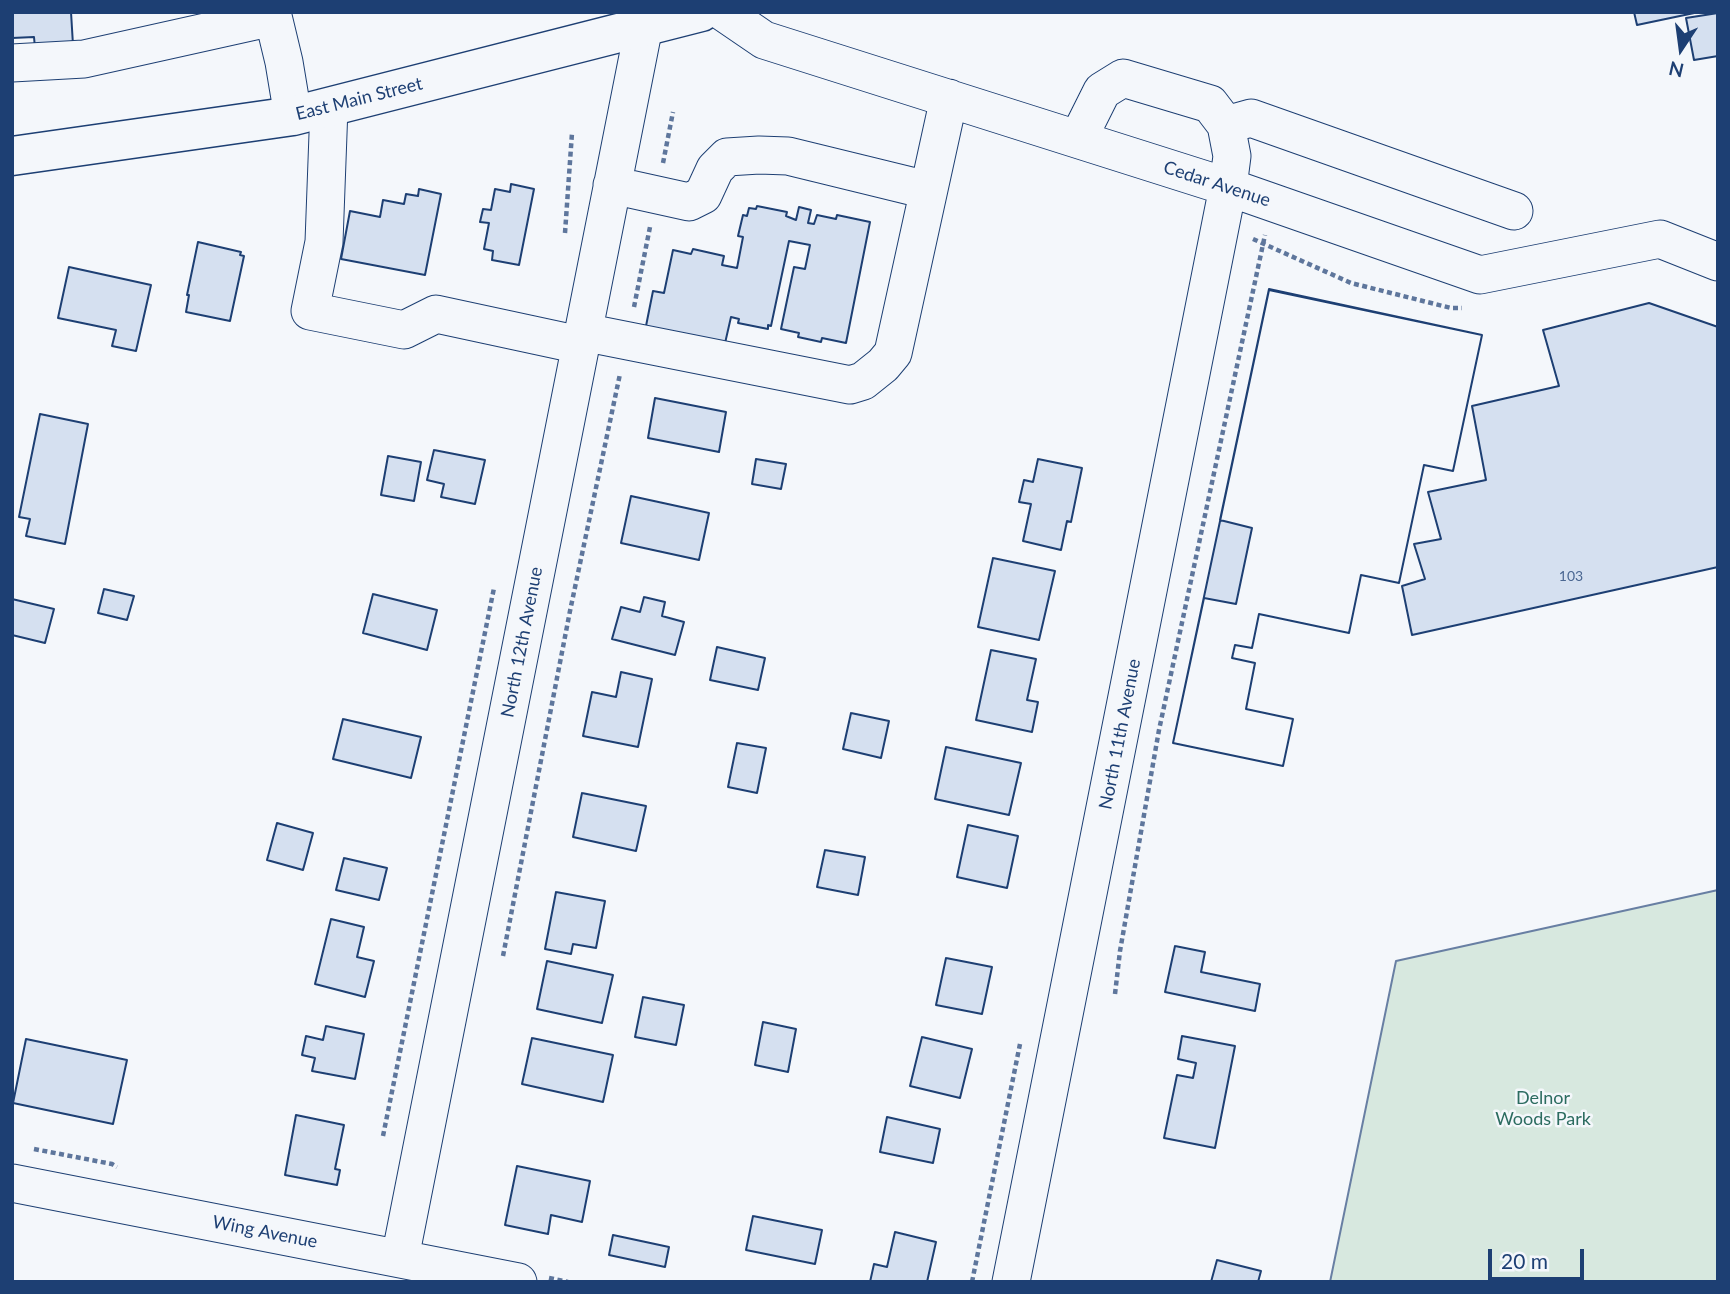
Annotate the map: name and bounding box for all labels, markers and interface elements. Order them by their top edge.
north arrow [1646,14,1716,84]
text: N [1666,57,1686,83]
street label: East Main Street [293,73,425,125]
street label: Cedar Avenue [1161,157,1273,211]
street label: North 12th Avenue [497,565,547,719]
house number: 103 [1559,568,1583,584]
street label: North 11th Avenue [1095,657,1145,811]
park label: Delnor Woods Park [1495,1087,1591,1130]
street label: Wing Avenue [211,1211,319,1253]
scale bar [1492,1234,1588,1278]
text: 20 m [1501,1248,1548,1273]

